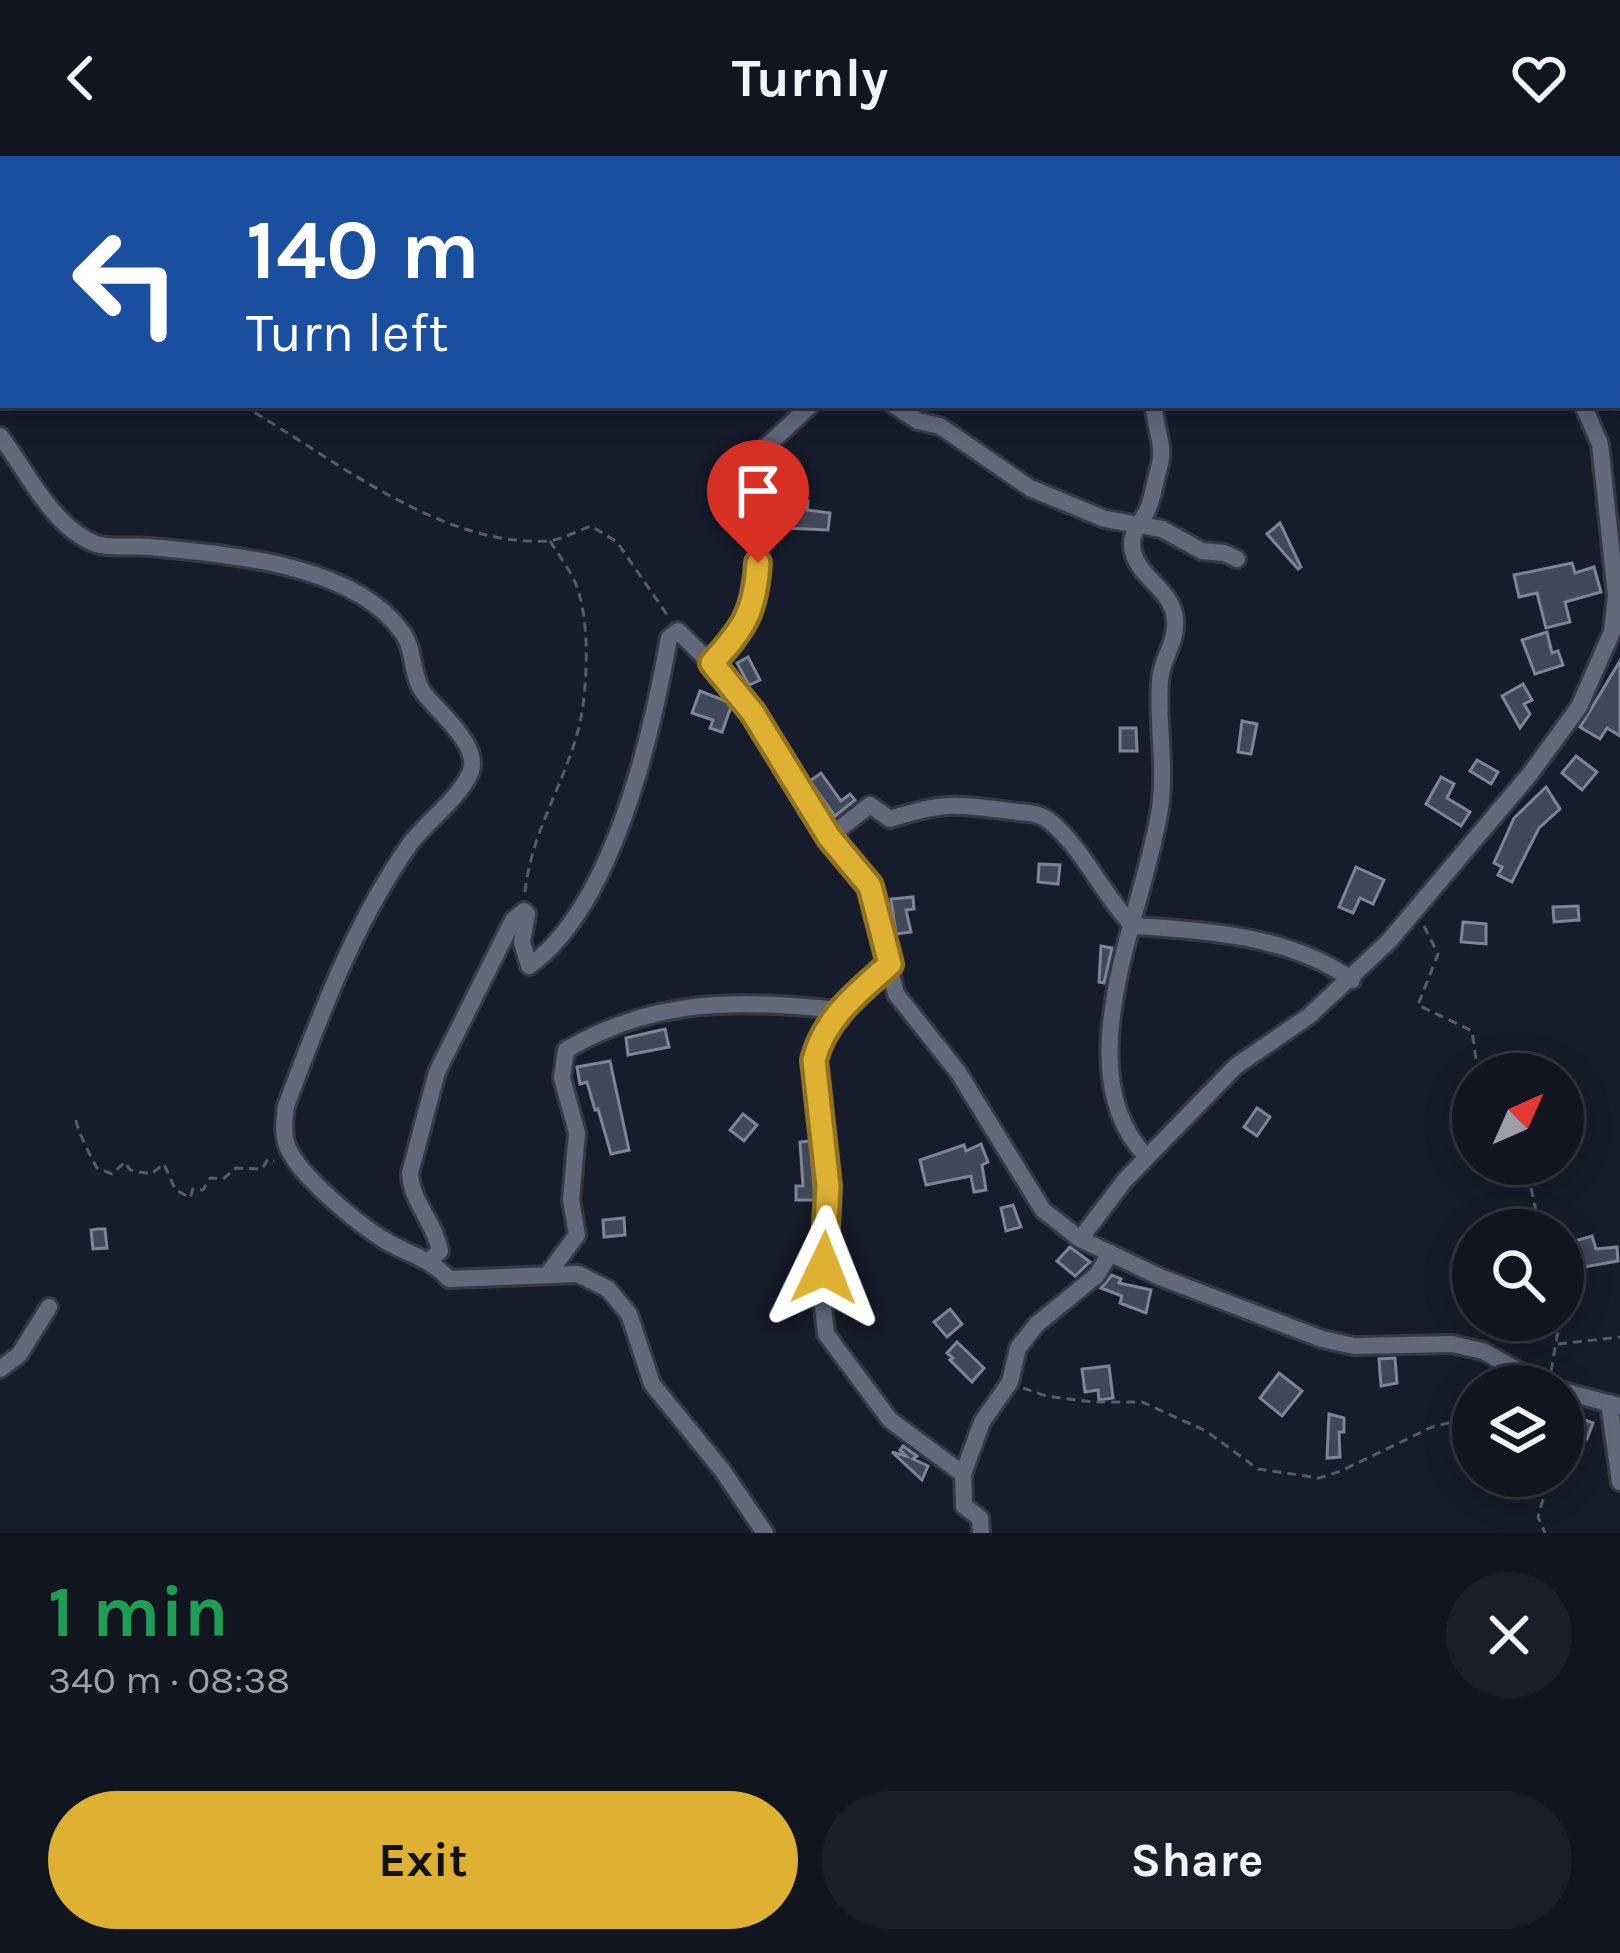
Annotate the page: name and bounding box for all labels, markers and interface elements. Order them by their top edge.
icon: back [48,45,114,111]
icon: heart [1506,45,1572,111]
text: Turnly [732,46,888,110]
text: 140 m [246,201,480,299]
icon: left [48,204,204,360]
text: Turn left [246,301,449,365]
pin [707,440,809,563]
icon: arrive [725,458,791,524]
north arrow [1452,1053,1584,1185]
map controls [1452,1053,1584,1497]
position arrow [761,1205,887,1331]
button: search [1452,1209,1584,1341]
button: layers [1452,1365,1584,1497]
text: 1 min [48,1570,229,1654]
button: close [1446,1572,1572,1698]
text: 340 m · 08:38 [48,1657,290,1703]
button: Exit [48,1791,798,1929]
button: Share [822,1791,1572,1929]

